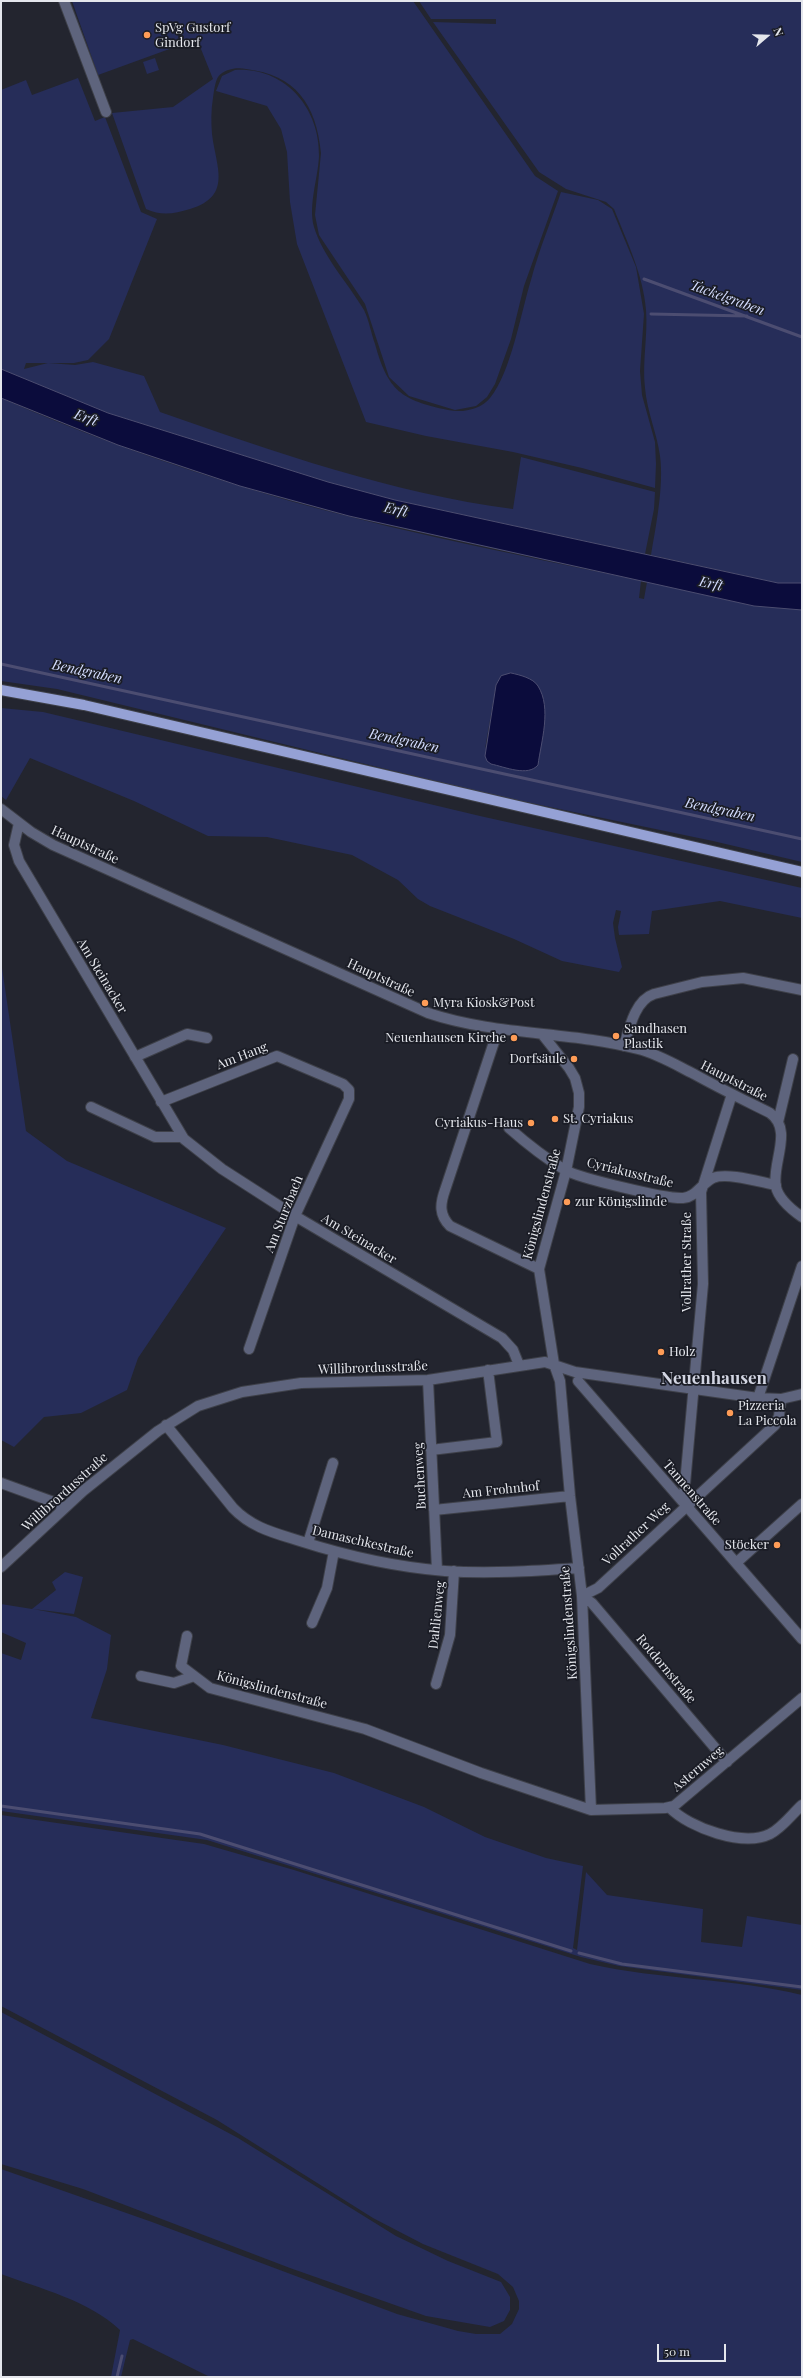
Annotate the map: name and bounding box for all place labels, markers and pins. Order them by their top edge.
place label: SpVg Gustorf Gindorf [155,20,230,51]
marker: SpVg Gustorf Gindorf [142,30,152,40]
place label: Myra Kiosk&Post [433,995,534,1011]
marker: Myra Kiosk&Post [420,998,430,1008]
place label: Sandhasen Plastik [624,1021,687,1052]
place label: Neuenhausen Kirche [385,1030,506,1046]
marker: Sandhasen Plastik [611,1031,621,1041]
marker: Neuenhausen Kirche [509,1033,519,1043]
place label: Dorfsäule [509,1051,566,1067]
marker: Dorfsäule [569,1054,579,1064]
place label: St. Cyriakus [563,1111,633,1127]
marker: St. Cyriakus [550,1114,560,1124]
place label: Cyriakus-Haus [435,1115,523,1131]
marker: Cyriakus-Haus [526,1118,536,1128]
place label: zur Königslinde [575,1194,667,1210]
marker: zur Königslinde [562,1197,572,1207]
place label: Holz [669,1344,696,1360]
marker: Holz [656,1347,666,1357]
place label: Pizzeria La Piccola [738,1398,797,1429]
marker: Pizzeria La Piccola [725,1408,735,1418]
place label: Stöcker [725,1537,769,1553]
marker: Stöcker [772,1540,782,1550]

